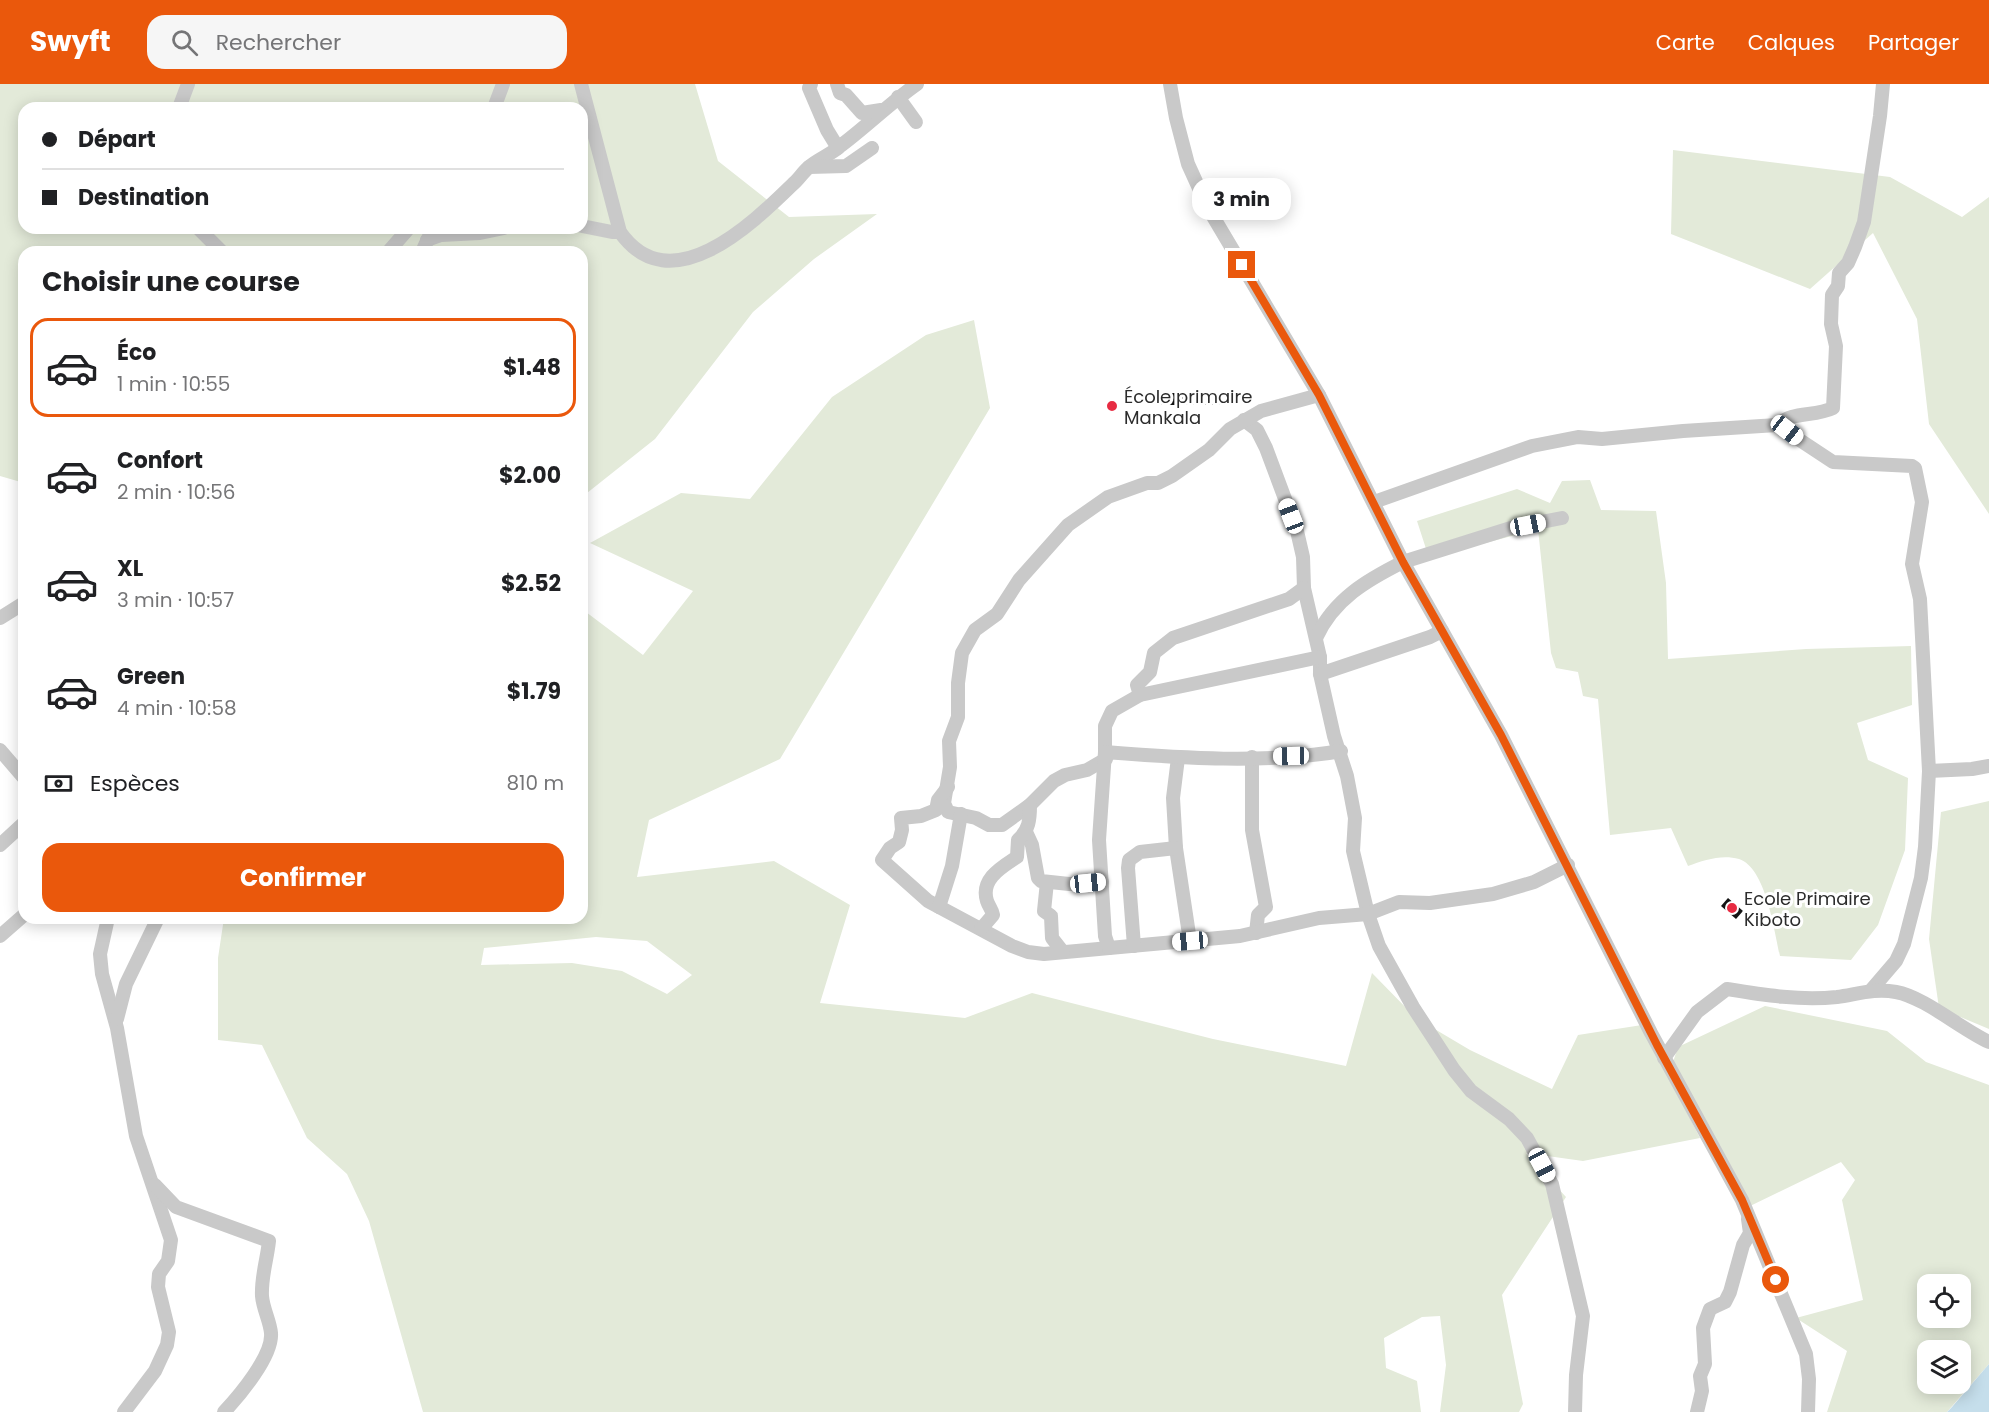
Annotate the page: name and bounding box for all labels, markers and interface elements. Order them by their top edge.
search box [147,15,567,69]
text: Swyft [30,22,111,61]
icon: search [168,26,201,59]
text: Rechercher [216,27,341,58]
text: Carte [1656,28,1715,57]
text: Calques [1748,28,1835,57]
text: Partager [1868,28,1959,57]
text: Départ [78,124,156,155]
callout: 3 min [1192,178,1292,220]
text: Destination [78,182,209,213]
text: 3 min [1213,185,1270,213]
route end [1228,251,1255,278]
text: Choisir une course [42,263,300,300]
text: Éco [117,337,156,368]
icon: car [45,341,99,395]
text: $1.48 [503,352,561,383]
text: 1 min · 10:55 [117,370,230,398]
place label: École primaire Mankala [1124,384,1252,430]
marker: École primaire Mankala [1105,399,1119,413]
car [1767,412,1807,448]
text: Confort [117,445,203,476]
icon: car [45,449,99,503]
text: $2.00 [499,460,561,491]
text: 2 min · 10:56 [117,478,236,506]
car [1276,496,1306,536]
car [1509,513,1547,537]
text: XL [117,553,143,584]
icon: car [45,557,99,611]
text: $2.52 [501,568,561,599]
text: 3 min · 10:57 [117,586,234,614]
text: Green [117,661,185,692]
icon: car [45,665,99,719]
text: $1.79 [507,676,561,707]
text: 4 min · 10:58 [117,694,237,722]
car [1273,747,1309,765]
icon: cash [42,767,75,800]
text: Espèces [90,768,180,799]
text: 810 m [506,769,564,797]
button: Confirmer [42,843,564,912]
car [1069,872,1107,894]
place label: Ecole Primaire Kiboto [1744,886,1871,932]
marker: Ecole Primaire Kiboto [1725,901,1739,915]
car [1171,930,1209,952]
car [1526,1145,1558,1185]
route start [1762,1266,1789,1293]
map controls [1917,1274,1971,1394]
button: locate [1917,1274,1971,1328]
button: layers [1917,1340,1971,1394]

